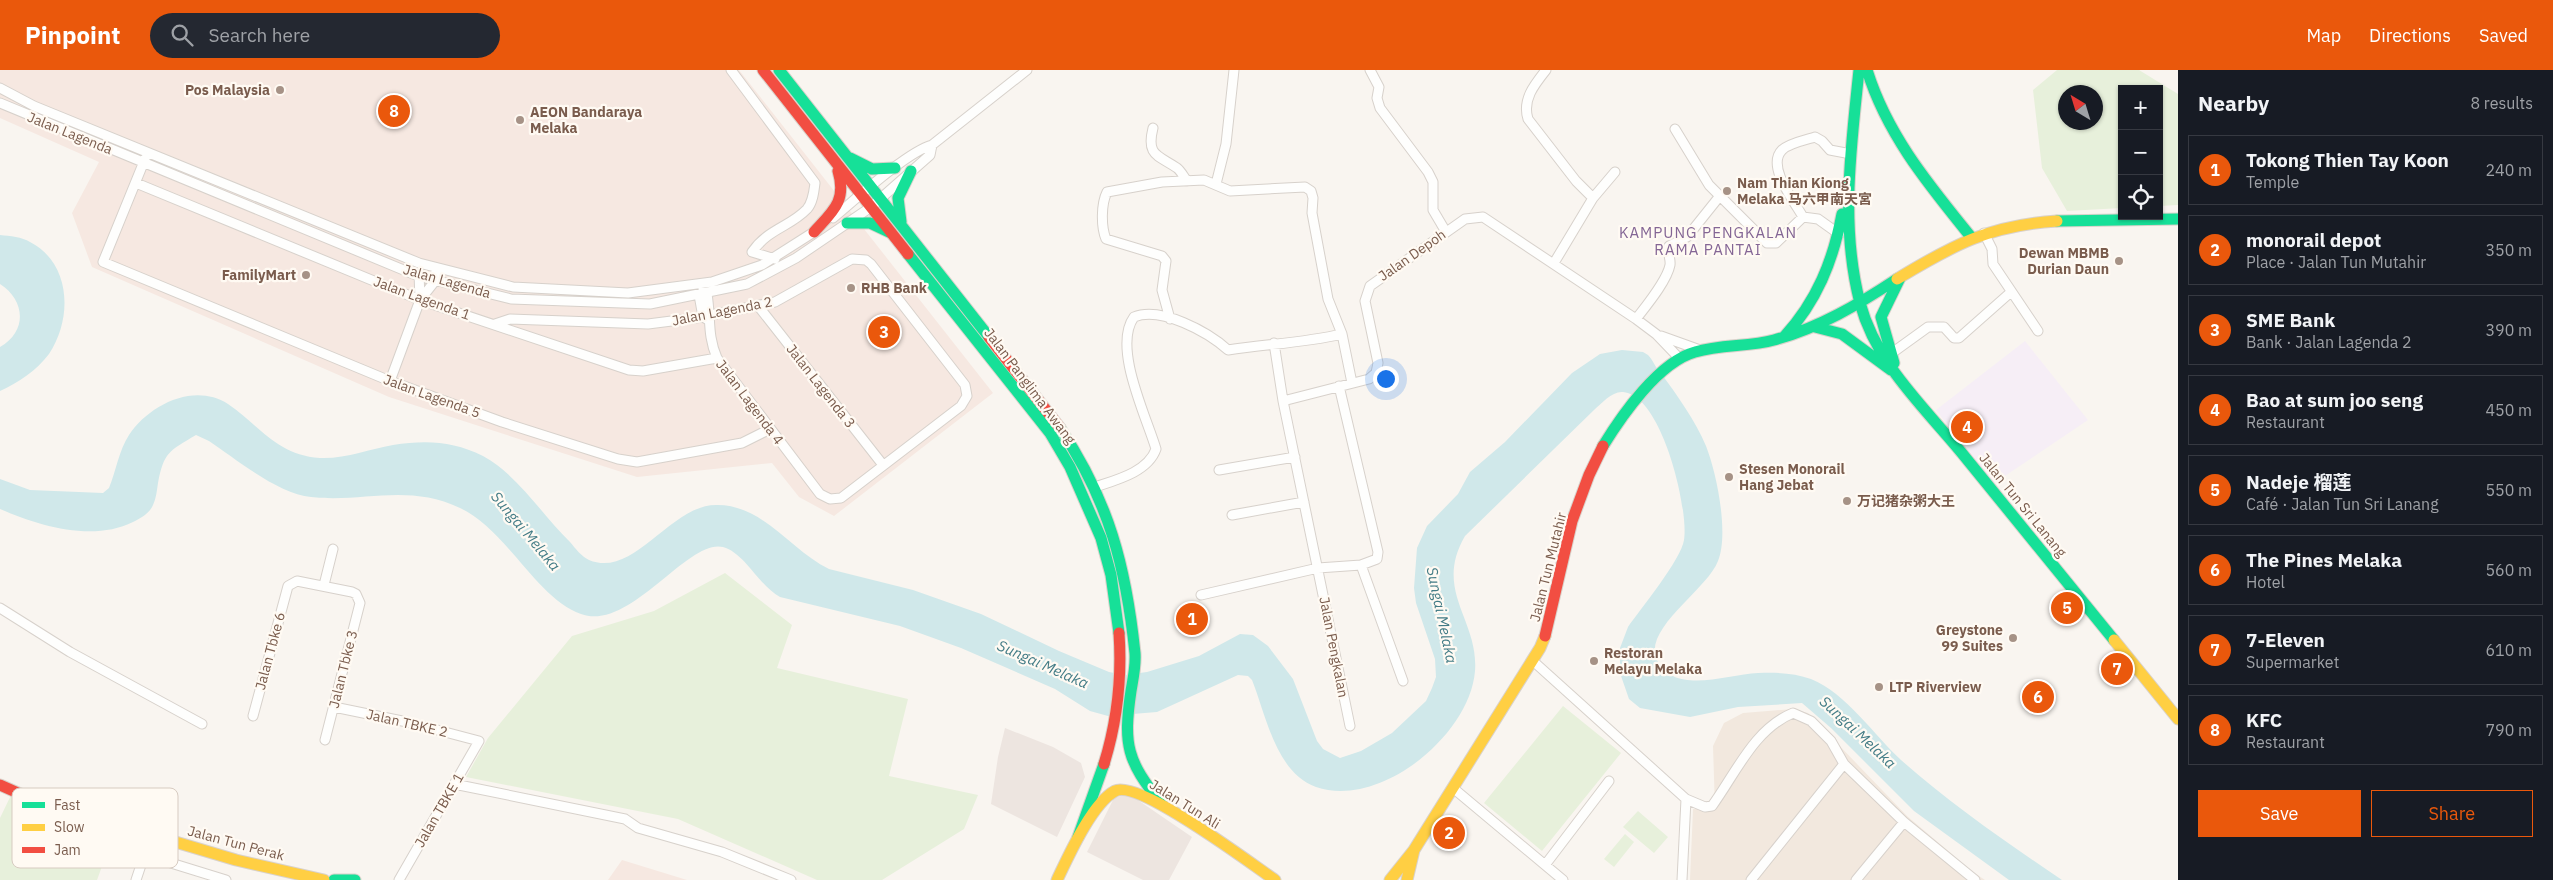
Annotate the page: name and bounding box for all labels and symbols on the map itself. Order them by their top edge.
place label: Pos Malaysia [185,81,270,99]
marker: Pos Malaysia [274,84,286,96]
north arrow [2058,85,2103,130]
pin: 8 [378,92,410,130]
place label: AEON Bandaraya Melaka [530,103,642,137]
street label: Jalan Lagenda [25,108,116,158]
marker: AEON Bandaraya Melaka [514,114,526,126]
place label: Nam Thian Kiong Melaka 马六甲南天宮 [1737,174,1872,208]
marker: Nam Thian Kiong Melaka 马六甲南天宮 [1721,185,1733,197]
district label: KAMPUNG PENGKALAN RAMA PANTAI [1619,223,1797,259]
street label: Jalan Depoh [1375,225,1449,285]
place label: Dewan MBMB Durian Daun [2019,244,2109,278]
marker: Dewan MBMB Durian Daun [2113,255,2125,267]
street label: Jalan Lagenda [401,260,493,302]
place label: FamilyMart [222,266,296,284]
marker: FamilyMart [300,269,312,281]
street label: Jalan Lagenda 1 [371,272,473,324]
place label: RHB Bank [861,279,928,297]
marker: RHB Bank [845,282,857,294]
street label: Jalan Lagenda 2 [670,292,774,330]
pin: 3 [868,313,900,351]
street label: Jalan Panglima Awang [980,324,1080,448]
street label: Jalan Lagenda 3 [783,340,859,432]
street label: Jalan Lagenda 4 [712,356,788,448]
your location [1373,366,1399,392]
street label: Jalan Lagenda 5 [381,370,483,422]
pin: 4 [1951,408,1983,446]
street label: Jalan Tun Sri Lanang [1975,449,2071,561]
place label: Stesen Monorail Hang Jebat [1739,460,1845,494]
marker: Stesen Monorail Hang Jebat [1723,471,1735,483]
water label: Sungai Melaka [487,487,565,575]
place label: 万记猪杂粥大王 [1857,492,1955,510]
marker: 万记猪杂粥大王 [1841,495,1853,507]
street label: Jalan Tun Mutahir [1526,510,1570,624]
water label: Sungai Melaka [1423,565,1462,665]
pin: 5 [2051,589,2083,627]
street label: Jalan Pengkalan [1315,595,1353,699]
pin: 1 [1176,600,1208,638]
street label: Jalan Tbke 6 [251,610,289,692]
place label: Greystone 99 Suites [1936,621,2003,655]
street label: Jalan Tbke 3 [325,628,361,710]
marker: Greystone 99 Suites [2007,632,2019,644]
water label: Sungai Melaka [994,635,1092,693]
place label: Restoran Melayu Melaka [1604,644,1702,678]
pin: 7 [2101,650,2133,688]
marker: Restoran Melayu Melaka [1588,655,1600,667]
place label: LTP Riverview [1889,678,1982,696]
pin: 6 [2022,678,2054,716]
marker: LTP Riverview [1873,681,1885,693]
water label: Sungai Melaka [1816,692,1900,772]
street label: Jalan TBKE 2 [365,705,449,741]
street label: Jalan TBKE 1 [410,770,468,850]
street label: Jalan Tun Ali [1146,775,1224,833]
legend [12,788,178,868]
text: Fast [54,796,80,814]
pin: 2 [1433,814,1465,852]
text: Slow [54,818,85,836]
street label: Jalan Tun Perak [186,821,287,865]
text: Jam [54,841,81,859]

